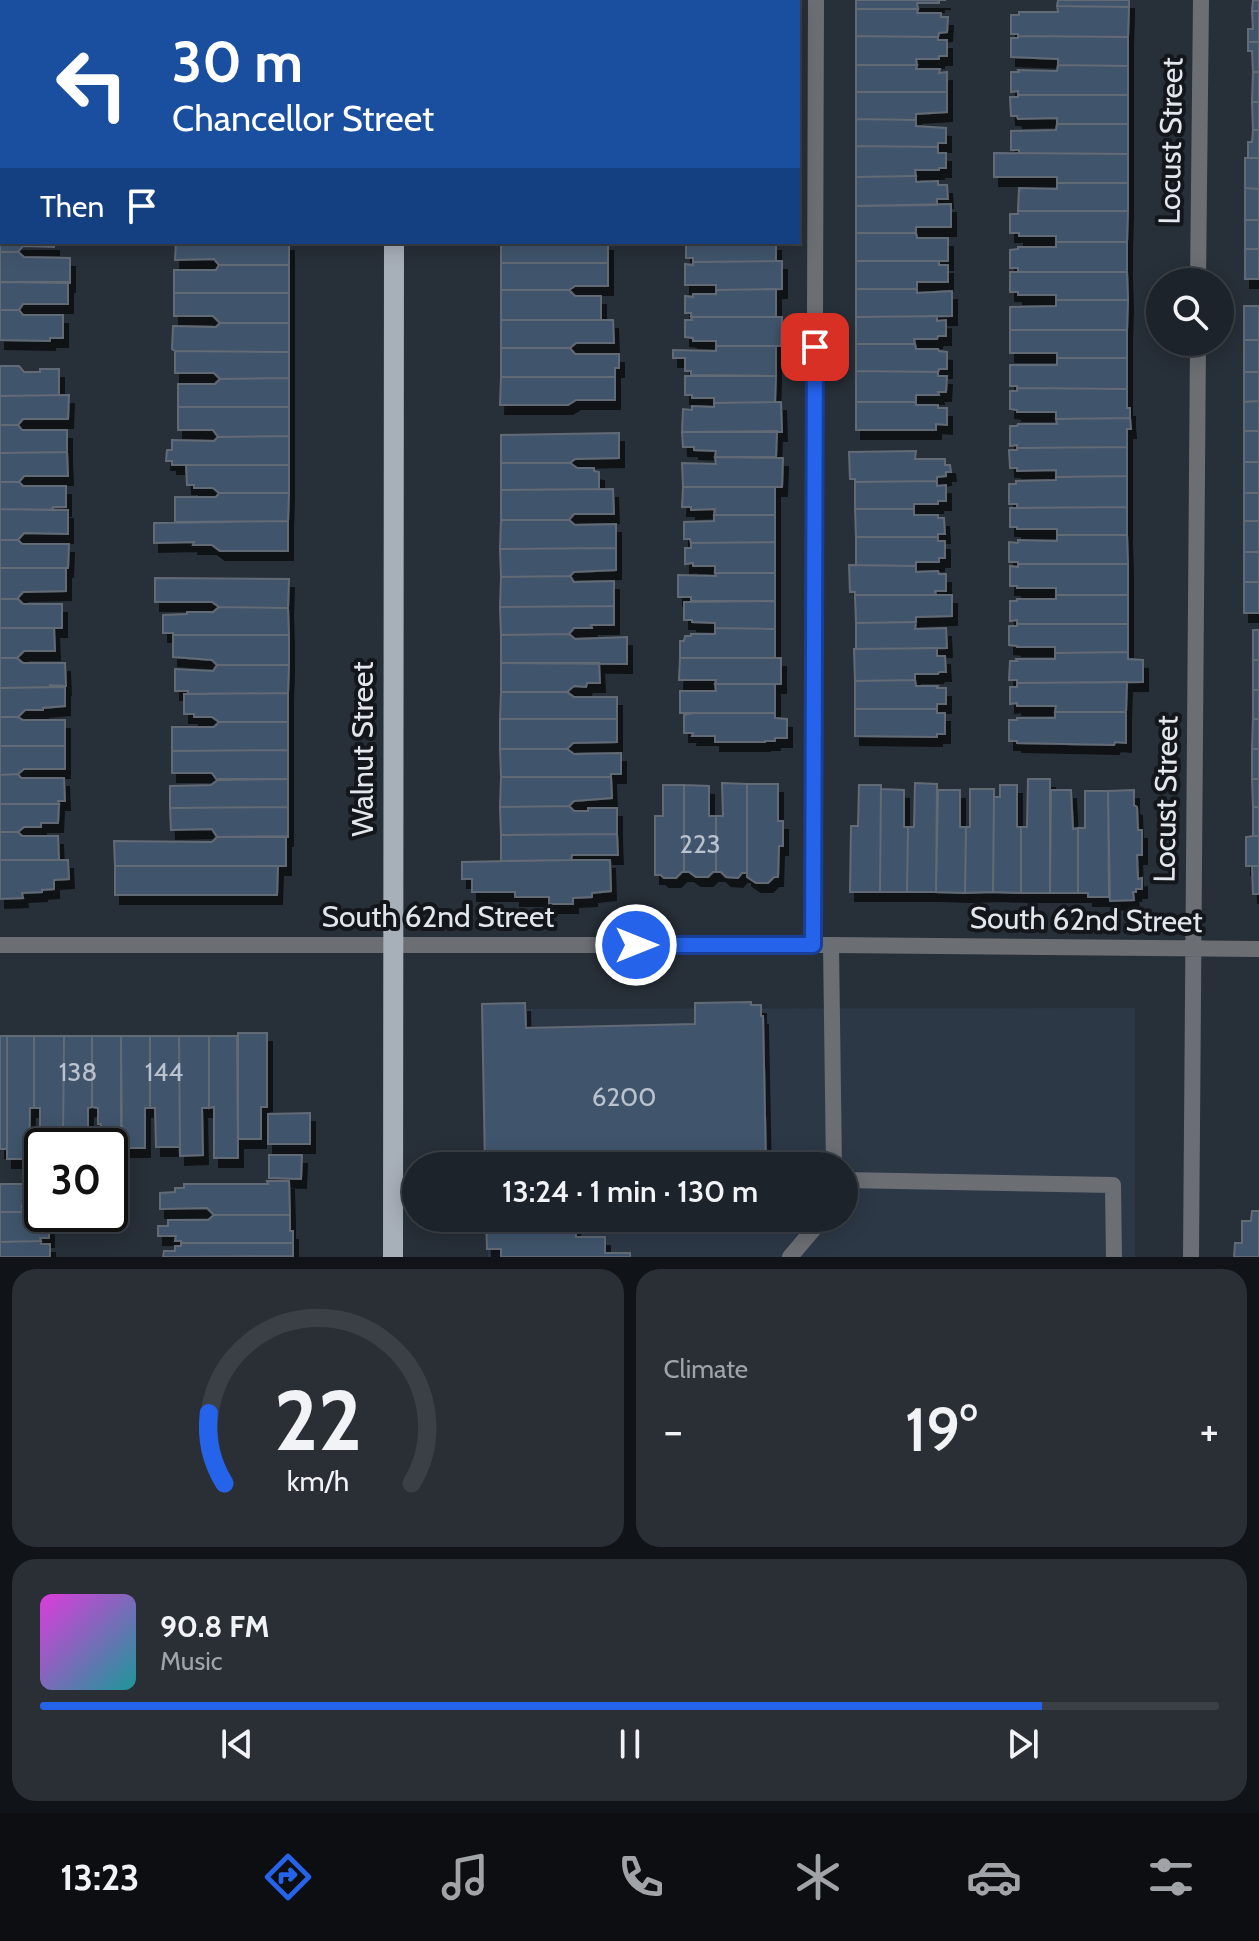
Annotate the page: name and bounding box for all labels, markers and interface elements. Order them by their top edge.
text: 30 m [172,28,303,96]
icon: left [40,32,144,136]
street label: Locust Street [1151,57,1190,225]
text: Chancellor Street [172,96,434,140]
icon: arrive [120,184,164,228]
text: Then [40,188,104,225]
map controls [1146,268,1234,356]
button: search [1146,268,1234,356]
pin [781,313,849,381]
icon: arrive [793,325,837,369]
street label: Walnut Street [344,661,381,837]
street label: Locust Street [1146,715,1185,883]
house number: 223 [679,828,721,860]
street label: South 62nd Street [322,898,554,935]
street label: South 62nd Street [969,899,1203,940]
position arrow [594,903,678,987]
house number: 138 [59,1056,97,1088]
house number: 144 [145,1056,183,1088]
house number: 6200 [592,1081,656,1113]
speed limit sign: 30 [24,1128,128,1232]
text: 13:24 · 1 min · 130 m [502,1173,758,1210]
text: Climate [664,1353,748,1385]
text: 22 [274,1370,362,1471]
text: 19° [905,1393,977,1466]
text: − [664,1404,683,1457]
text: + [1200,1404,1219,1457]
text: km/h [286,1463,349,1498]
text: 90.8 FM [160,1608,270,1645]
text: Music [160,1645,223,1677]
icon: previous [215,1722,259,1766]
icon: pause [608,1722,652,1766]
icon: next [1001,1722,1045,1766]
icon: directions [260,1849,316,1905]
icon: music [437,1849,493,1905]
icon: phone [613,1849,669,1905]
icon: climate [790,1849,846,1905]
icon: car [966,1849,1022,1905]
icon: filters [1143,1849,1199,1905]
text: 13:23 [60,1855,139,1899]

